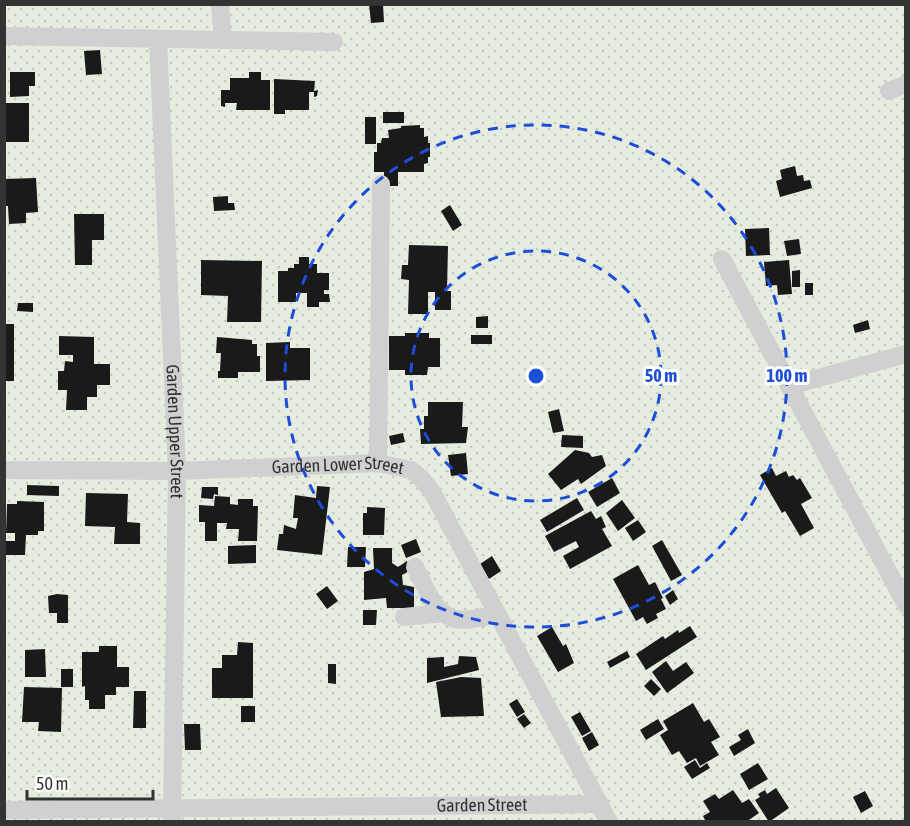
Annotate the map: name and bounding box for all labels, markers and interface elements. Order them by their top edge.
street label: Garden Upper Street [162,364,188,499]
text: 50 m [645,365,677,386]
text: 100 m [767,365,807,386]
centre of rings [526,366,546,386]
street label: Garden Lower Street [271,452,406,478]
scale bar [27,763,153,801]
text: 50 m [36,773,68,794]
street label: Garden Street [437,794,527,816]

